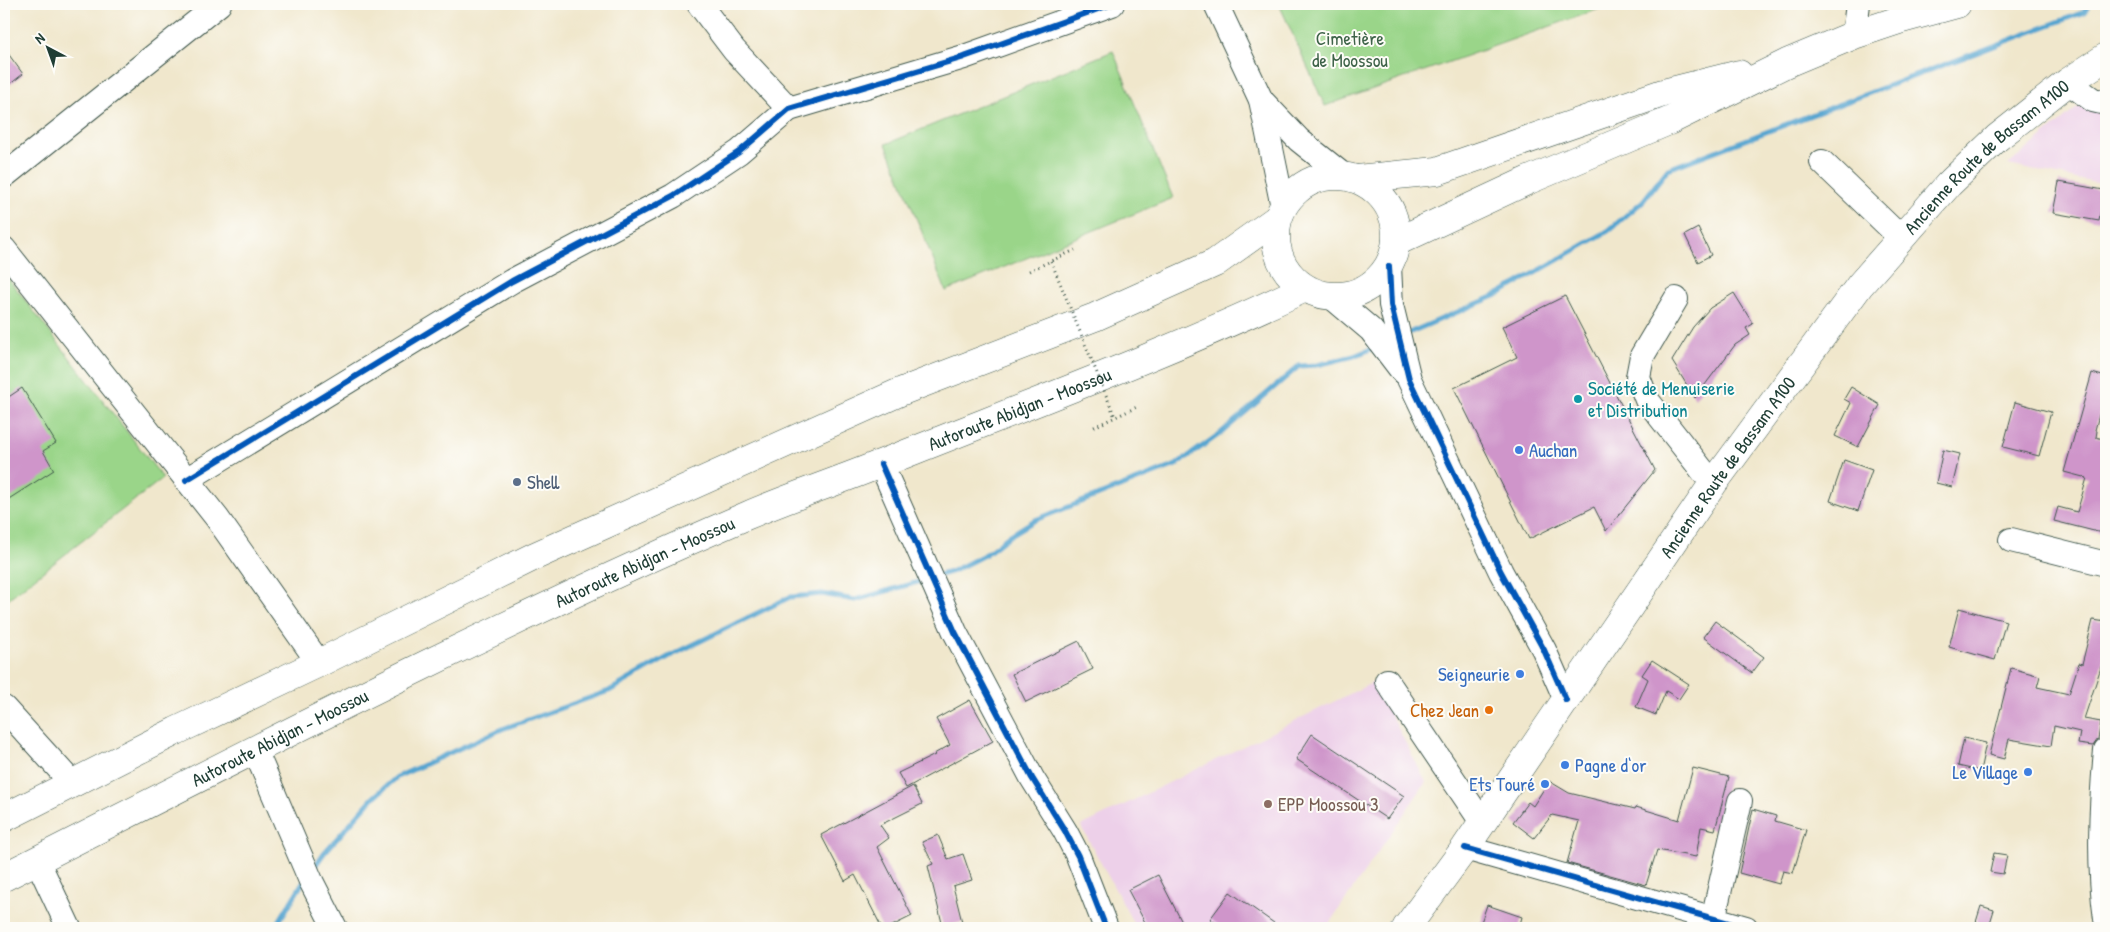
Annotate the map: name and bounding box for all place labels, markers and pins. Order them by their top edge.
place label: Société de Menuiserie et Distribution [1588,375,1735,423]
marker: Société de Menuiserie et Distribution [1572,393,1584,405]
place label: Auchan [1529,437,1577,463]
marker: Auchan [1513,444,1525,456]
place label: Shell [527,469,560,495]
marker: Shell [511,476,523,488]
place label: Seigneurie [1438,661,1510,687]
marker: Seigneurie [1514,668,1526,680]
place label: Chez Jean [1410,697,1479,723]
marker: Chez Jean [1483,704,1495,716]
place label: Pagne d‘or [1575,752,1647,778]
marker: Pagne d‘or [1559,759,1571,771]
place label: Le Village [1952,759,2018,785]
marker: Le Village [2022,766,2034,778]
place label: Ets Touré [1469,771,1535,797]
marker: Ets Touré [1539,778,1551,790]
place label: EPP Moossou 3 [1278,791,1378,817]
marker: EPP Moossou 3 [1262,798,1274,810]

